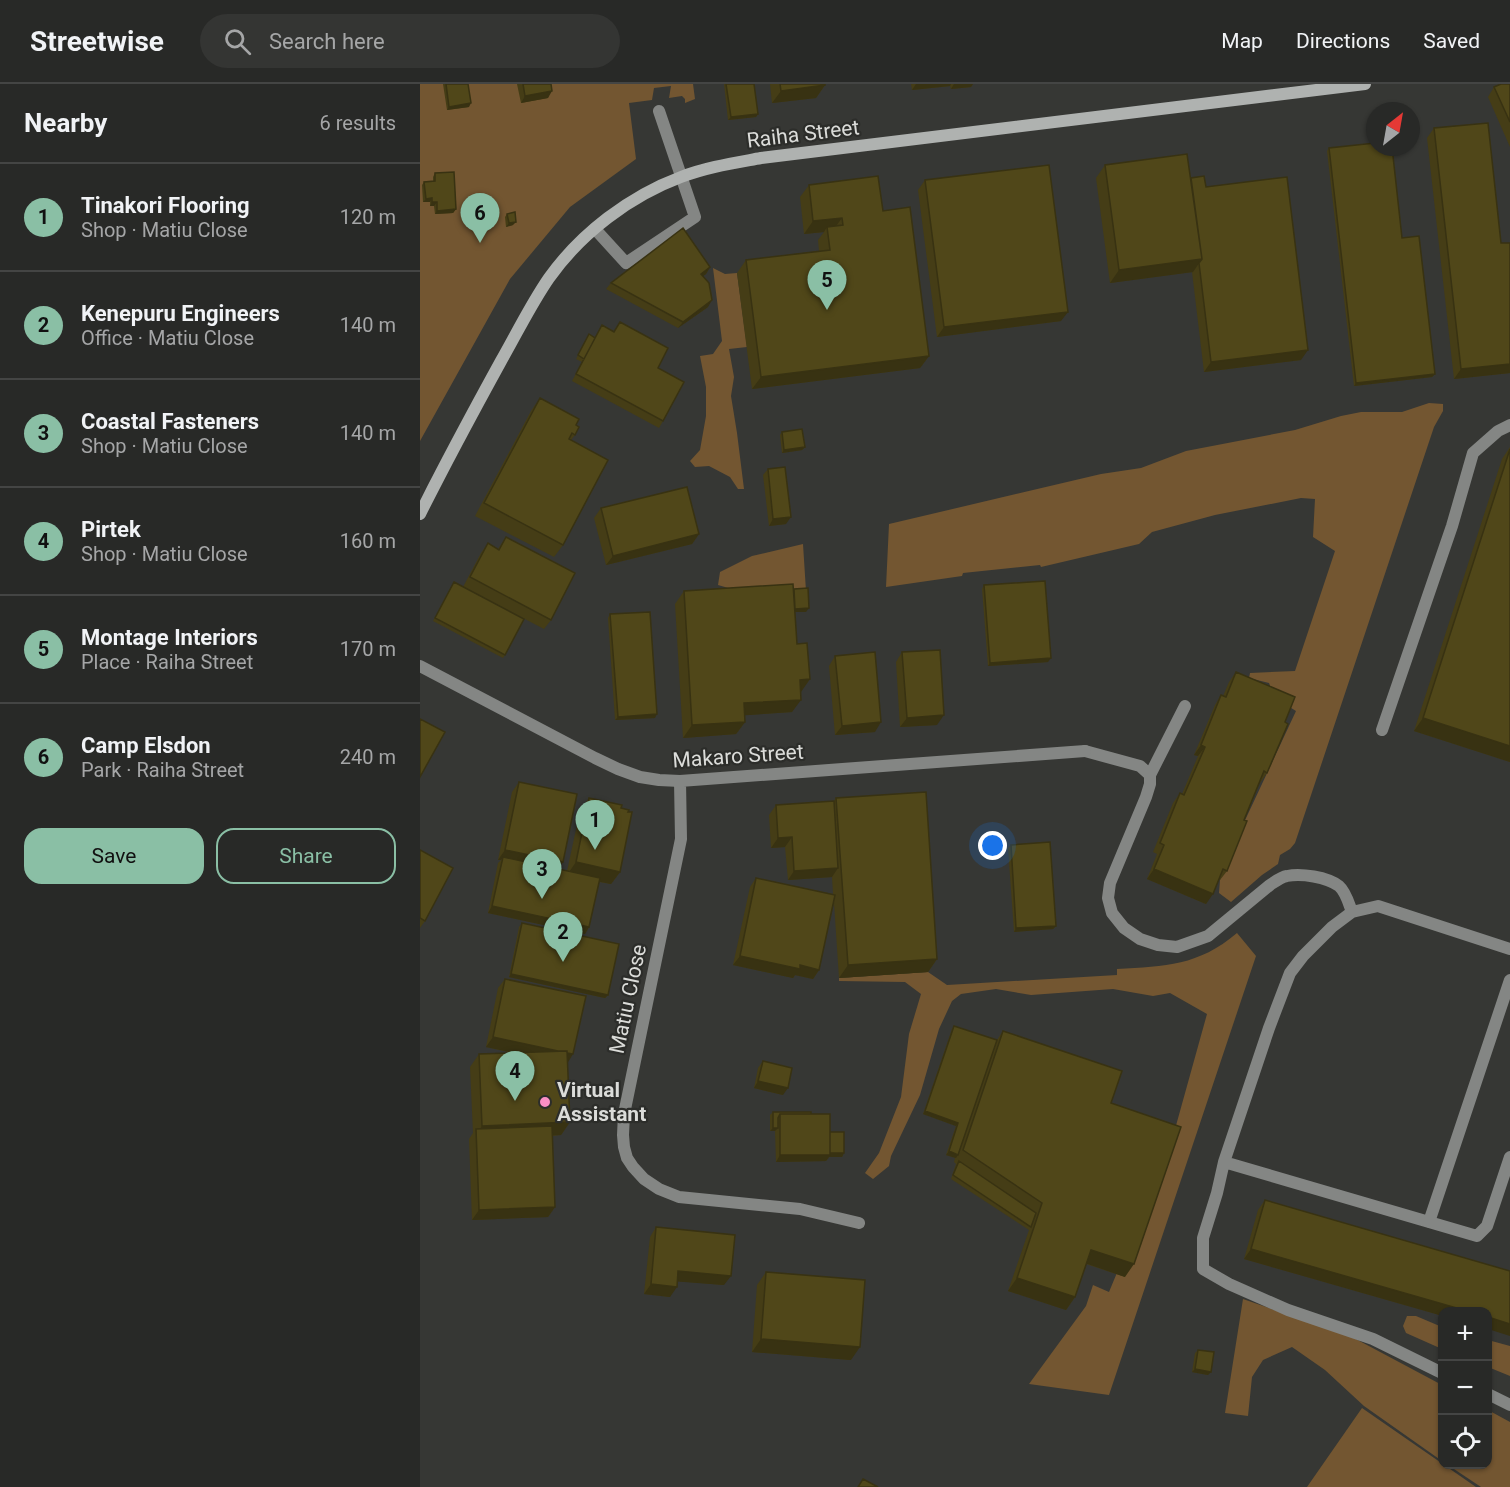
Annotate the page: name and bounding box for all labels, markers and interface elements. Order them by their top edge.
search box [200,14,620,68]
text: Streetwise [30,25,164,58]
icon: search [221,25,254,58]
text: Search here [269,29,385,54]
text: Map [1221,29,1263,53]
text: Directions [1296,29,1390,53]
text: Saved [1423,29,1480,53]
north arrow [1366,102,1420,156]
text: Nearby [24,108,107,138]
text: 6 results [320,111,396,135]
street label: Raiha Street [745,115,861,153]
text: Tinakori Flooring [81,193,250,218]
pin: 6 [460,194,500,243]
text: 1 [38,205,49,229]
text: 120 m [340,205,396,229]
text: Shop · Matiu Close [81,218,248,242]
pin: 5 [808,260,846,310]
text: Kenepuru Engineers [81,301,280,326]
text: 2 [38,313,49,337]
text: 140 m [340,313,396,337]
text: Office · Matiu Close [81,326,254,350]
text: Coastal Fasteners [81,409,259,434]
text: 3 [38,421,49,445]
text: 140 m [340,421,396,445]
text: Shop · Matiu Close [81,434,248,458]
text: Pirtek [81,517,141,542]
text: 4 [38,529,49,553]
text: 160 m [340,529,396,553]
text: Shop · Matiu Close [81,542,248,566]
text: Montage Interiors [81,625,258,650]
text: 5 [38,637,49,661]
text: 170 m [340,637,396,661]
text: Place · Raiha Street [81,650,253,674]
text: Camp Elsdon [81,733,211,758]
street label: Makaro Street [672,739,804,773]
text: 6 [38,745,49,769]
text: 240 m [340,745,396,769]
text: Park · Raiha Street [81,758,244,782]
pin: 1 [576,800,615,850]
button: Save [24,828,204,884]
button: Share [216,828,396,884]
your location [978,831,1007,860]
pin: 3 [522,850,562,899]
pin: 2 [544,912,582,962]
street label: Matiu Close [605,942,651,1056]
pin: 4 [496,1052,535,1101]
place label: Virtual Assistant [557,1078,646,1126]
marker: Virtual Assistant [538,1095,552,1109]
map controls [1438,1307,1492,1469]
button: + [1438,1307,1492,1361]
button: − [1438,1361,1492,1415]
button: locate [1438,1415,1492,1469]

